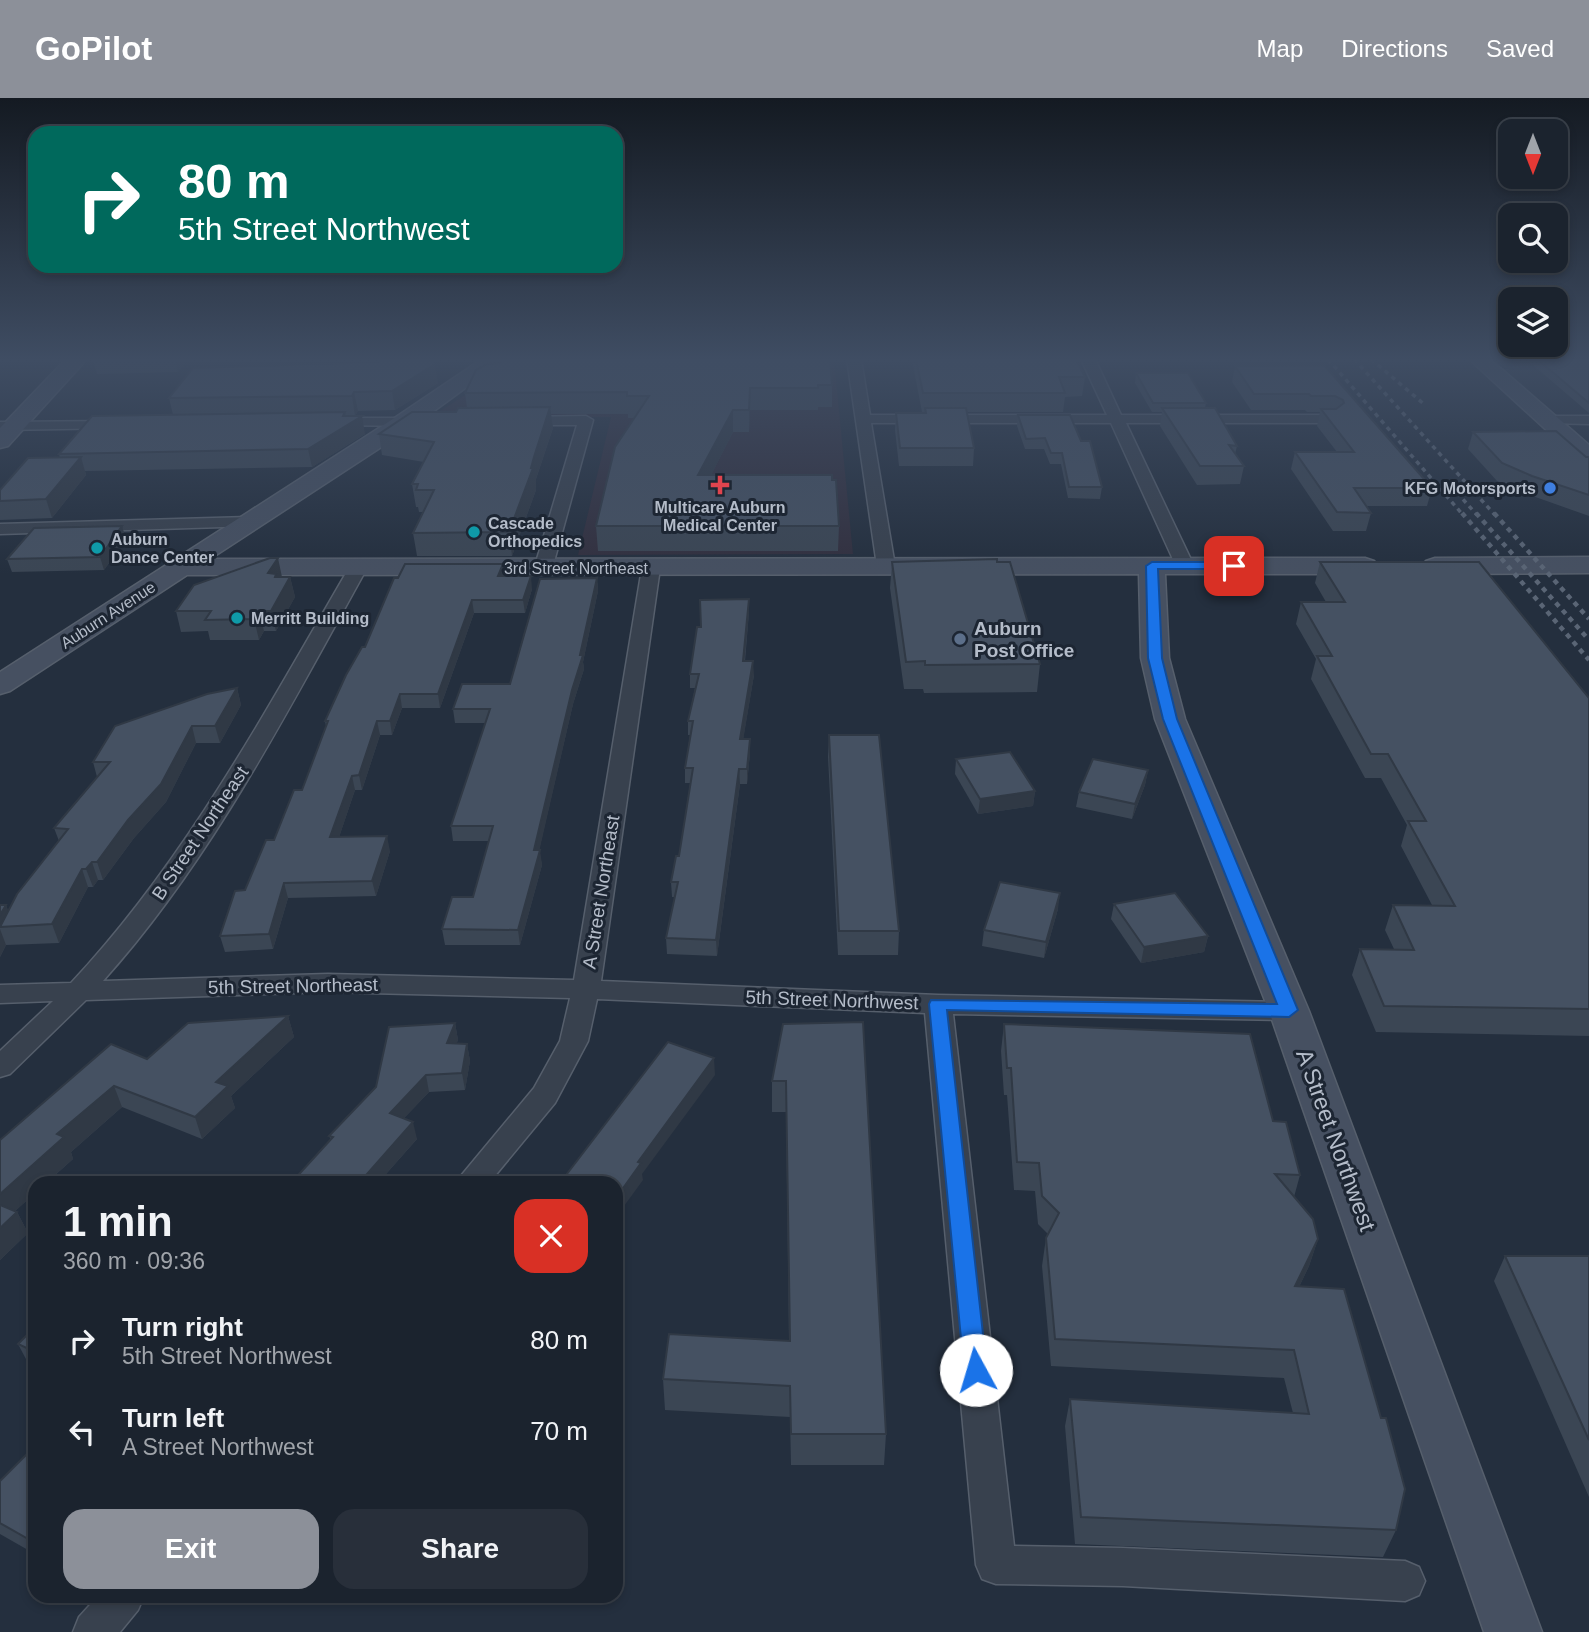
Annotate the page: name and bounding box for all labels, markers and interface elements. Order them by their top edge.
text: GoPilot [35,30,152,67]
text: Map [1257,35,1303,62]
text: Directions [1341,35,1448,62]
text: Saved [1486,35,1554,62]
north arrow [1498,119,1568,189]
map controls [1498,119,1568,357]
icon: right [63,154,154,245]
text: 80 m [178,154,290,208]
button: search [1498,203,1568,273]
text: 5th Street Northwest [178,211,470,247]
button: layers [1498,287,1568,357]
marker: Multicare Auburn Medical Center [710,475,730,495]
place label: KFG Motorsports [1404,480,1536,497]
marker: KFG Motorsports [1542,480,1558,496]
place label: Multicare Auburn Medical Center [655,499,785,534]
place label: Cascade Orthopedics [488,515,582,550]
marker: Cascade Orthopedics [466,524,482,540]
place label: Auburn Dance Center [111,531,214,566]
pin [1204,536,1264,596]
marker: Auburn Dance Center [89,540,105,556]
icon: arrive [1215,547,1253,585]
street label: 3rd Street Northeast [504,560,649,577]
street label: Auburn Avenue [58,578,158,652]
marker: Merritt Building [229,610,245,626]
place label: Merritt Building [251,610,369,627]
place label: Auburn Post Office [974,618,1074,661]
marker: Auburn Post Office [952,631,968,647]
street label: B Street Northeast [148,762,253,904]
street label: A Street Northeast [578,813,624,970]
street label: 5th Street Northeast [208,974,379,998]
street label: 5th Street Northwest [745,986,920,1014]
street label: A Street Northwest [1291,1045,1381,1235]
text: 1 min [63,1198,173,1245]
button: close [514,1199,588,1273]
text: 360 m · 09:36 [63,1248,205,1274]
text: Turn right [122,1312,243,1342]
icon: right [63,1322,101,1360]
text: 80 m [530,1325,588,1355]
position arrow [939,1333,1013,1407]
text: 5th Street Northwest [122,1343,332,1369]
text: Turn left [122,1403,224,1433]
icon: left [63,1413,101,1451]
text: 70 m [530,1416,588,1446]
text: A Street Northwest [122,1434,314,1460]
button: Exit [63,1509,319,1589]
button: Share [333,1509,588,1589]

